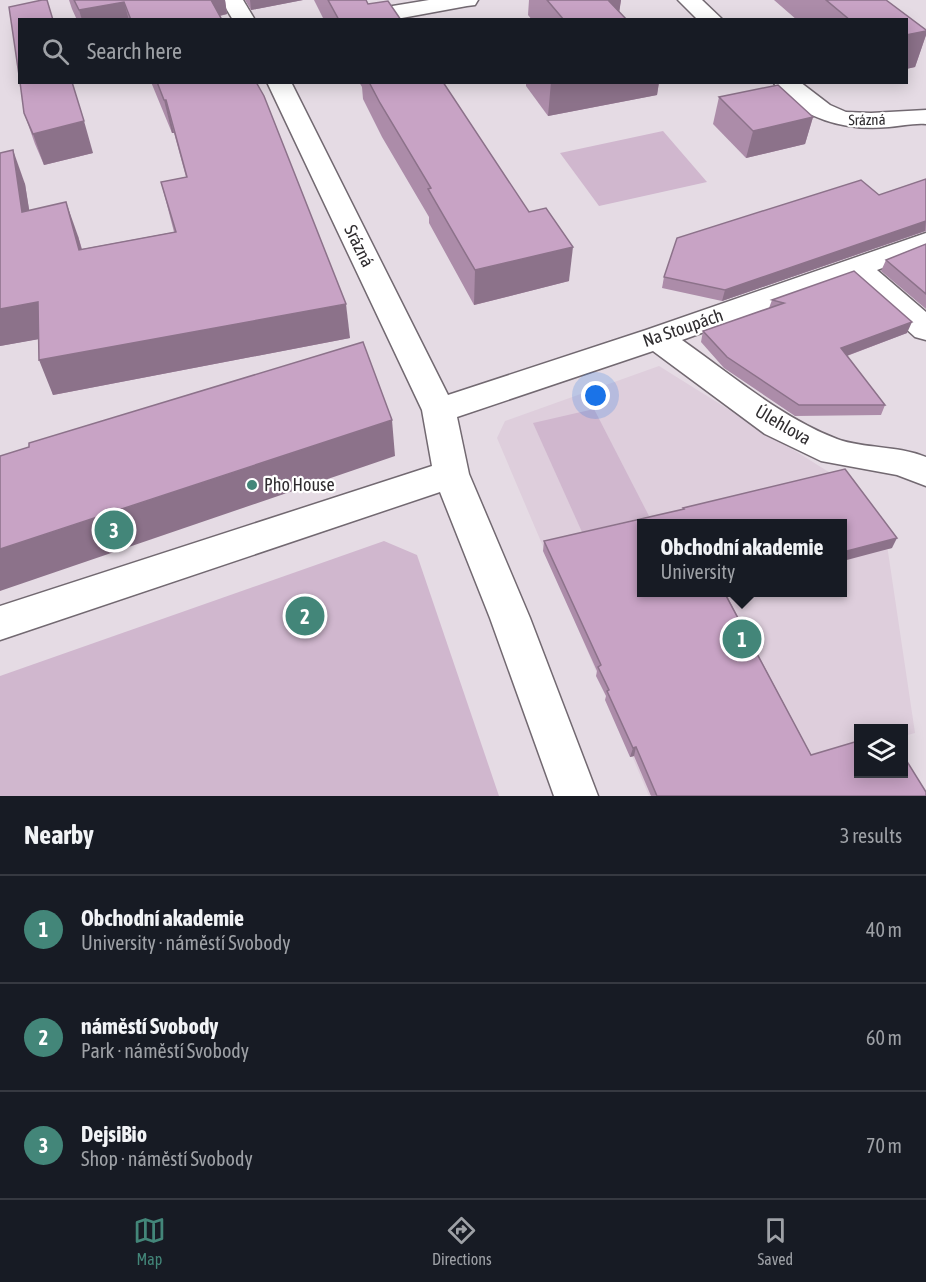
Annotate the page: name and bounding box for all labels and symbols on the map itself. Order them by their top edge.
street label: Srázná [848,111,886,128]
street label: Srázná [340,221,379,270]
street label: Na Stoupách [640,304,726,351]
your location [581,381,610,410]
street label: Úlehlova [752,400,815,449]
place label: Pho House [264,474,335,495]
marker: Pho House [245,478,259,492]
pin: 3 [94,508,134,552]
pin: 2 [286,594,324,638]
pin: 1 [722,616,762,662]

